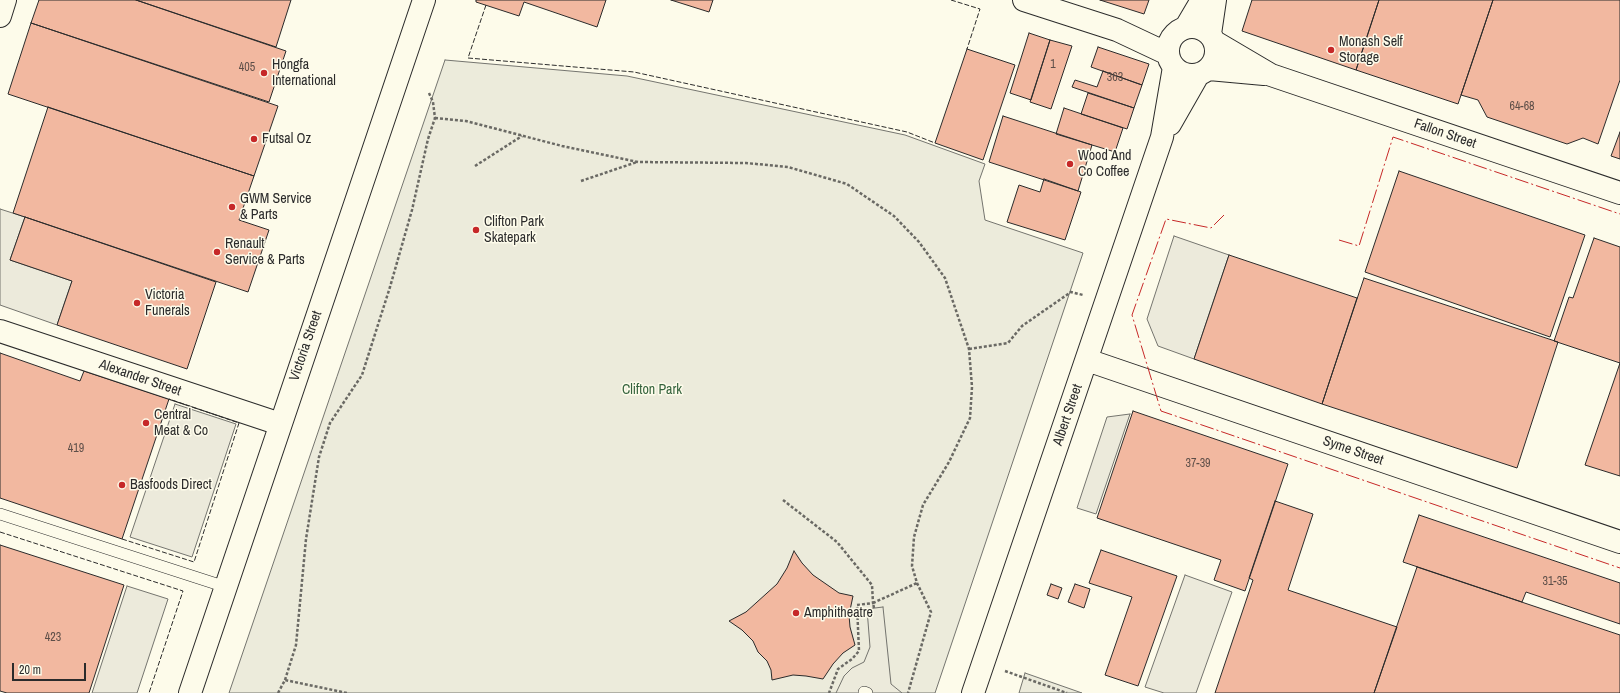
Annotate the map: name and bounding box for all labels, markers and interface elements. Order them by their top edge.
place label: Monash Self Storage [1339,34,1403,66]
marker: Monash Self Storage [1326,45,1336,55]
place label: Hongfa International [272,57,336,90]
house number: 1 [1050,58,1056,72]
house number: 405 [239,61,255,75]
marker: Hongfa International [259,68,269,78]
house number: 363 [1107,71,1123,85]
house number: 64-68 [1509,100,1535,114]
street label: Fallon Street [1412,116,1478,152]
place label: Futsal Oz [262,131,311,147]
marker: Futsal Oz [249,134,259,144]
place label: Wood And Co Coffee [1078,148,1131,180]
marker: Wood And Co Coffee [1065,159,1075,169]
place label: GWM Service & Parts [240,191,311,224]
marker: GWM Service & Parts [227,202,237,212]
place label: Clifton Park Skatepark [484,214,544,246]
marker: Clifton Park Skatepark [471,225,481,235]
place label: Renault Service & Parts [225,236,305,268]
marker: Renault Service & Parts [212,247,222,257]
place label: Victoria Funerals [145,287,190,320]
marker: Victoria Funerals [132,298,142,308]
street label: Victoria Street [286,309,326,383]
street label: Alexander Street [97,356,183,400]
park label: Clifton Park [622,382,682,398]
street label: Albert Street [1050,382,1086,448]
place label: Central Meat & Co [154,407,208,440]
marker: Central Meat & Co [141,418,151,428]
street label: Syme Street [1320,433,1386,469]
house number: 419 [68,442,84,456]
house number: 37-39 [1185,457,1211,471]
place label: Basfoods Direct [130,477,212,493]
marker: Basfoods Direct [117,480,127,490]
house number: 31-35 [1542,575,1568,589]
place label: Amphitheatre [804,605,873,621]
marker: Amphitheatre [791,608,801,618]
house number: 423 [45,631,61,645]
scale bar [14,655,88,681]
text: 20 m [19,662,41,678]

